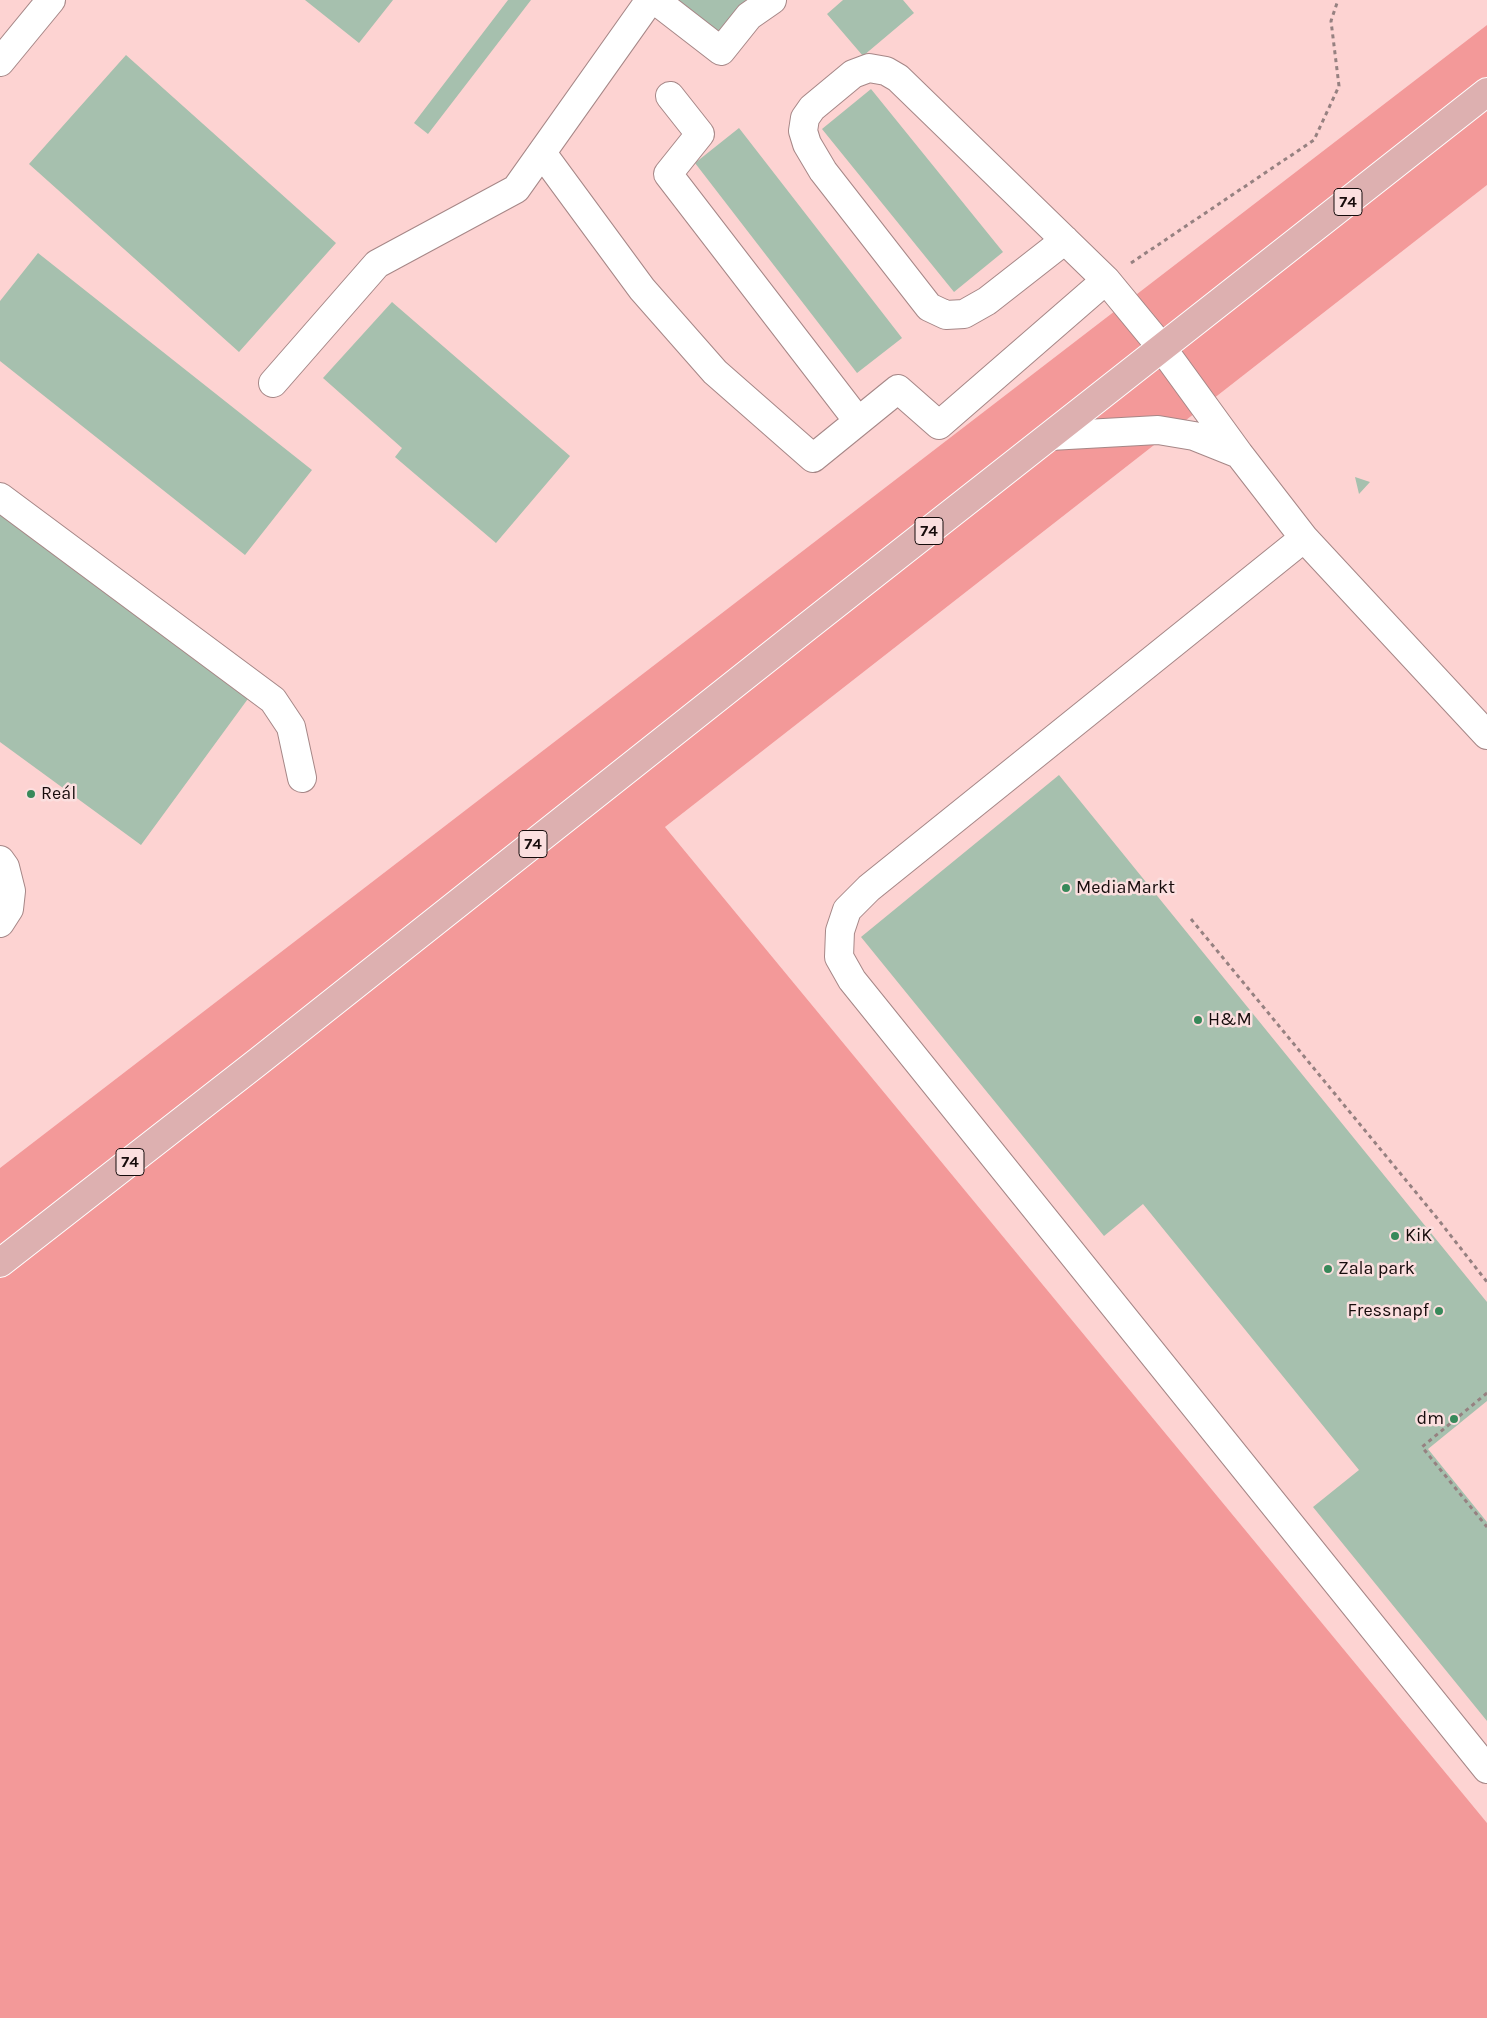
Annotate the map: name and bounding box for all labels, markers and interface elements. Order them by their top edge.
road number: 74 [1334,188,1362,216]
road number: 74 [915,518,943,544]
place label: Reál [41,783,76,805]
marker: Reál [25,788,37,800]
road number: 74 [519,831,547,858]
place label: MediaMarkt [1076,877,1175,899]
marker: MediaMarkt [1060,882,1072,894]
place label: H&M [1208,1009,1252,1031]
marker: H&M [1192,1014,1204,1026]
road number: 74 [116,1148,144,1176]
place label: KiK [1405,1225,1432,1247]
marker: KiK [1389,1230,1401,1242]
place label: Zala park [1338,1258,1415,1280]
marker: Zala park [1322,1263,1334,1275]
place label: Fressnapf [1347,1300,1429,1322]
marker: Fressnapf [1433,1305,1445,1317]
place label: dm [1416,1408,1444,1430]
marker: dm [1448,1413,1460,1425]

